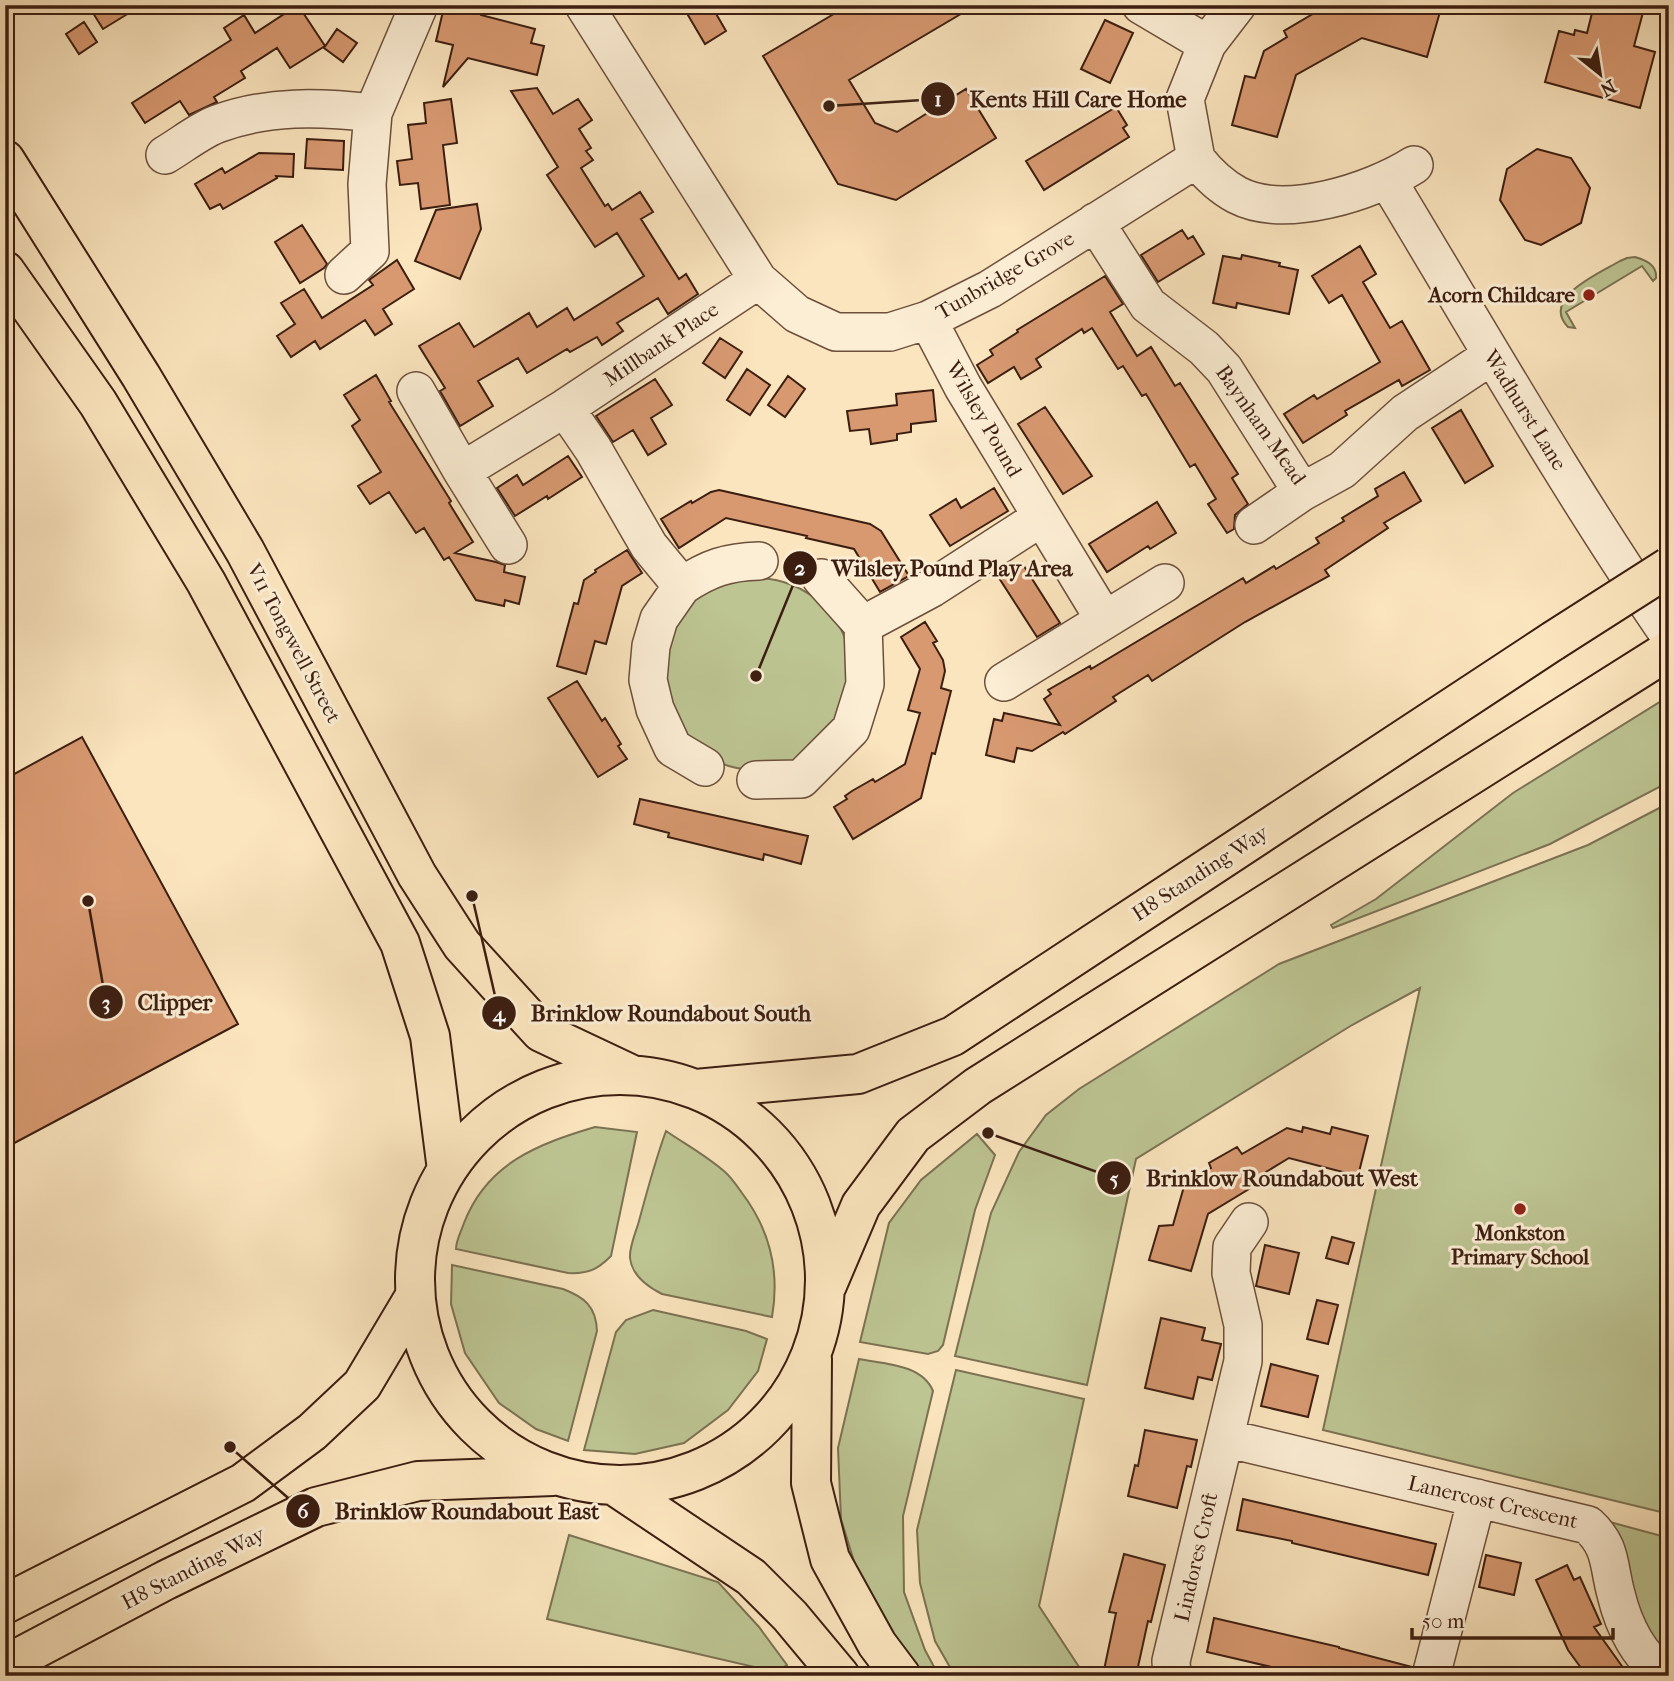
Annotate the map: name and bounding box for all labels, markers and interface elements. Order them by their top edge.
north arrow [1566,38,1636,108]
text: N [1596,75,1620,101]
callout: Kents Hill Care Home [920,77,1200,121]
text: Kents Hill Care Home [969,86,1187,113]
text: 1 [934,87,942,111]
street label: Tunbridge Grove [932,226,1078,324]
place label: Acorn Childcare [1427,283,1576,307]
marker: Acorn Childcare [1581,287,1597,303]
street label: Millbank Place [599,297,723,391]
street label: Wadhurst Lane [1478,345,1572,475]
street label: Wilsley Pound [941,356,1027,482]
street label: Baynham Mead [1211,361,1311,490]
callout: Wilsley Pound Play Area [783,546,1087,590]
text: Wilsley Pound Play Area [830,555,1074,582]
text: 2 [795,556,806,580]
street label: V11 Tongwell Street [241,558,346,727]
street label: H8 Standing Way [1128,820,1273,926]
callout: Clipper [89,980,227,1024]
text: Clipper [138,989,214,1016]
text: 3 [102,991,110,1015]
callout: Brinklow Roundabout South [481,991,825,1035]
text: Brinklow Roundabout South [531,1000,812,1027]
text: 4 [492,1002,507,1027]
callout: Brinklow Roundabout West [1097,1156,1432,1200]
text: Brinklow Roundabout West [1146,1165,1419,1192]
text: 5 [1109,1167,1119,1191]
marker: Monkston Primary School [1512,1201,1528,1217]
place label: Monkston Primary School [1451,1221,1589,1269]
street label: Lanercost Crescent [1406,1471,1581,1533]
callout: Brinklow Roundabout East [286,1489,613,1533]
street label: Lindores Croft [1169,1489,1223,1624]
text: Brinklow Roundabout East [335,1498,600,1525]
text: 6 [297,1499,309,1523]
street label: H8 Standing Way [118,1521,269,1614]
scale bar [1412,1597,1613,1641]
text: 50 m [1422,1609,1465,1633]

